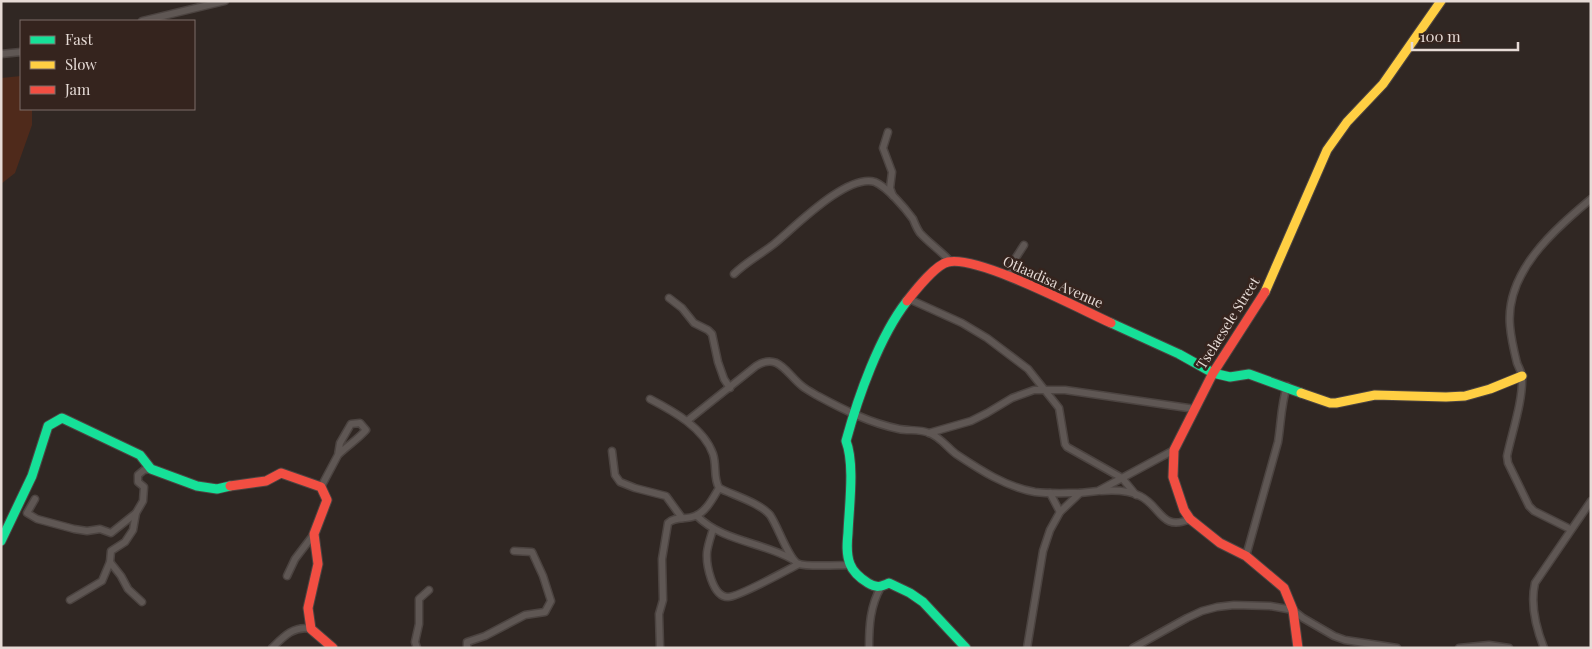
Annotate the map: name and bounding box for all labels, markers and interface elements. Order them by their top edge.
legend [20,20,195,110]
scale bar [1412,20,1518,52]
text: 100 m [1420,26,1461,46]
text: Fast [65,29,94,49]
text: Slow [65,54,97,74]
text: Jam [64,79,91,99]
street label: Otlaadisa Avenue [1000,251,1106,312]
street label: Tselaesele Street [1192,272,1264,372]

